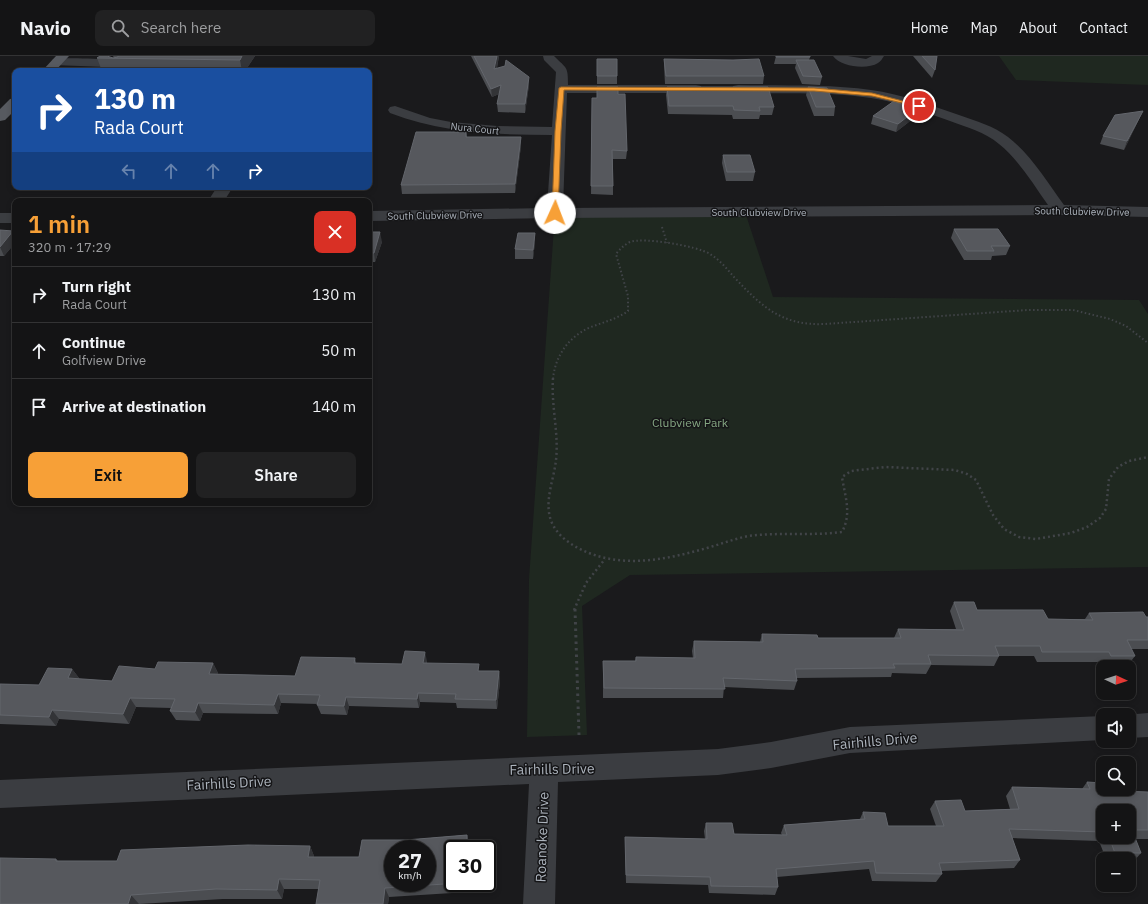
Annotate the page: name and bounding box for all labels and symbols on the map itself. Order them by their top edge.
pin [902,89,936,123]
street label: Nura Court [450,119,500,138]
position arrow [534,192,576,234]
street label: South Clubview Drive [1034,204,1130,219]
street label: South Clubview Drive [711,206,807,219]
street label: South Clubview Drive [387,208,483,223]
park label: Clubview Park [652,415,729,430]
north arrow [1096,660,1136,700]
street label: Fairhills Drive [832,728,918,754]
street label: Fairhills Drive [509,759,595,779]
street label: Fairhills Drive [186,772,272,794]
street label: Roanoke Drive [531,791,553,883]
speed limit sign: 30 [444,840,496,892]

